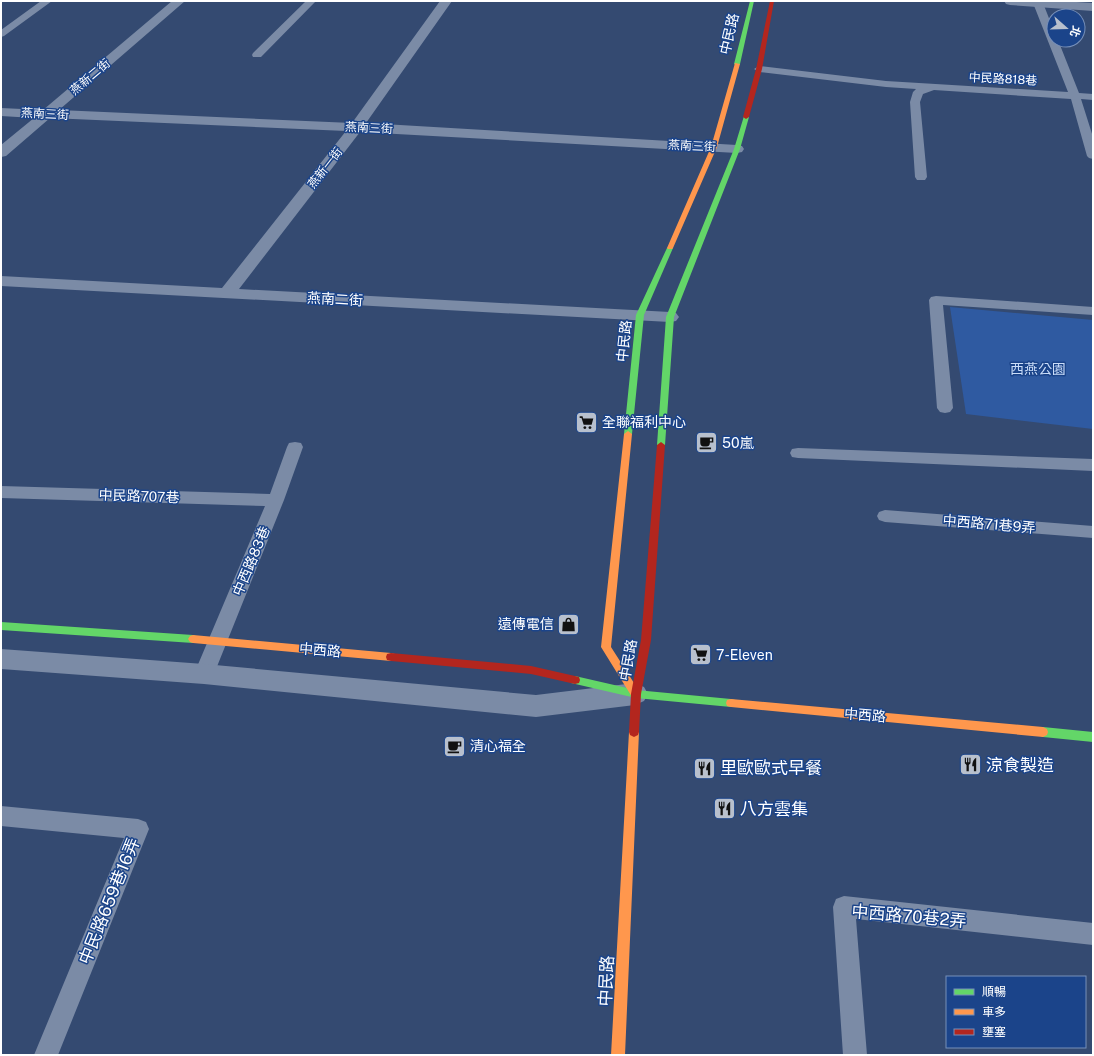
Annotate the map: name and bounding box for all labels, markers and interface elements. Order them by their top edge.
north arrow [1046,8,1086,48]
street label: 中民路 [716,12,742,56]
text: 北 [1068,24,1083,39]
street label: 燕新二街 [67,56,113,98]
street label: 中民路818巷 [968,70,1038,88]
street label: 燕南三街 [21,106,69,122]
street label: 燕南三街 [345,120,393,136]
street label: 燕南三街 [668,138,716,154]
street label: 燕新一街 [305,145,345,191]
street label: 燕南二街 [307,290,363,308]
street label: 中民路 [614,319,634,363]
park label: 西燕公園 [1010,361,1066,377]
supermarket icon: 全聯福利中心 [573,409,599,435]
place label: 全聯福利中心 [602,414,686,430]
cafe icon: 50嵐 [694,430,720,456]
place label: 50嵐 [722,435,755,451]
street label: 中民路707巷 [98,487,180,505]
street label: 中西路71巷9弄 [942,512,1036,536]
street label: 中西路83巷 [229,524,273,598]
shop icon: 遠傳電信 [556,611,582,637]
place label: 遠傳電信 [498,616,554,632]
street label: 中民路 [616,638,640,682]
street label: 中西路 [298,640,342,660]
supermarket icon: 7-Eleven [688,642,714,668]
place label: 7-Eleven [716,647,773,663]
street label: 中西路 [843,705,887,725]
cafe icon: 清心福全 [442,733,468,759]
place label: 清心福全 [470,738,526,754]
restaurant icon: 涼食製造 [958,752,984,778]
restaurant icon: 里歐歐式早餐 [692,755,718,781]
place label: 涼食製造 [986,755,1054,775]
place label: 里歐歐式早餐 [720,758,822,778]
restaurant icon: 八方雲集 [712,796,738,822]
place label: 八方雲集 [740,799,808,819]
street label: 中民路659巷16弄 [75,835,143,967]
street label: 中西路70巷2弄 [851,901,967,931]
street label: 中民路 [595,955,617,1007]
legend [946,976,1086,1048]
text: 順暢 [982,985,1006,999]
text: 車多 [982,1005,1006,1019]
text: 壅塞 [982,1025,1006,1039]

